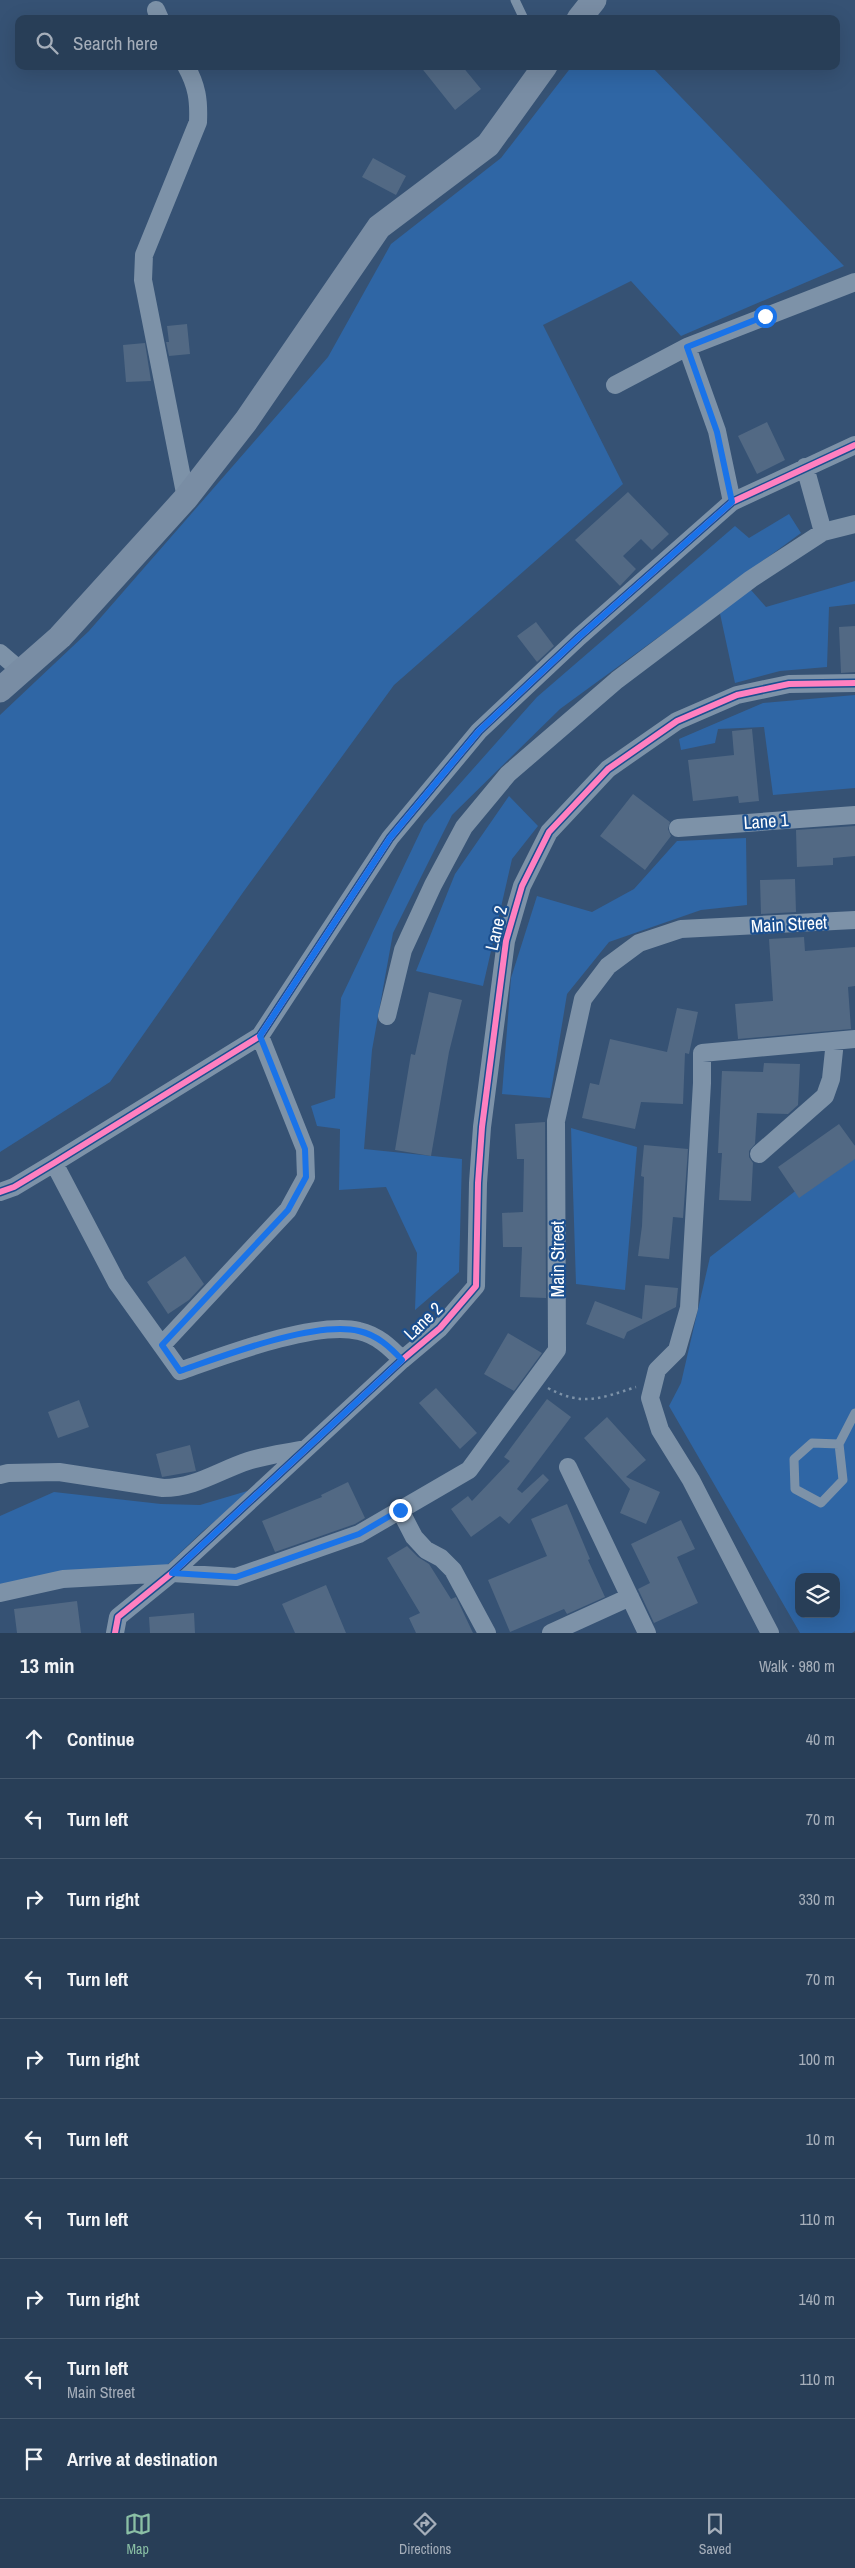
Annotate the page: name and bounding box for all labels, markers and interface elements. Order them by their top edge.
search box [15,15,840,70]
icon: search [33,29,61,57]
text: Search here [73,30,158,56]
route start [754,305,777,328]
street label: Lane 1 [743,807,790,835]
street label: Lane 2 [479,903,513,953]
street label: Main Street [750,910,828,938]
street label: Main Street [545,1221,570,1297]
street label: Lane 2 [398,1296,448,1346]
route end [389,1499,412,1522]
map controls [795,1573,840,1618]
button: layers [795,1573,840,1618]
text: 13 min [20,1651,75,1680]
text: Walk · 980 m [759,1655,835,1677]
icon: ahead [20,1725,48,1753]
text: Continue [67,1726,135,1752]
text: 40 m [806,1728,835,1750]
icon: left [20,1805,48,1833]
text: Turn left [67,1806,128,1832]
text: 70 m [806,1808,835,1830]
icon: right [20,1885,48,1913]
text: Turn right [67,1886,139,1912]
text: 330 m [799,1888,835,1910]
icon: left [20,1965,48,1993]
text: Turn left [67,1966,128,1992]
text: 70 m [806,1968,835,1990]
icon: right [20,2045,48,2073]
text: Turn right [67,2046,139,2072]
text: 100 m [799,2048,835,2070]
icon: left [20,2125,48,2153]
text: Turn left [67,2126,128,2152]
text: 10 m [806,2128,835,2150]
icon: left [20,2205,48,2233]
text: Turn left [67,2206,128,2232]
text: 110 m [799,2208,835,2230]
icon: right [20,2285,48,2313]
text: Turn right [67,2286,139,2312]
text: 140 m [799,2288,835,2310]
text: Turn left [67,2355,128,2381]
icon: left [20,2365,48,2393]
text: 110 m [799,2368,835,2390]
text: Main Street [67,2381,135,2403]
icon: arrive [20,2445,48,2473]
text: Arrive at destination [67,2446,218,2472]
tab: Map [124,2510,152,2558]
tab: Directions [399,2510,451,2558]
tab: Saved [699,2510,731,2558]

